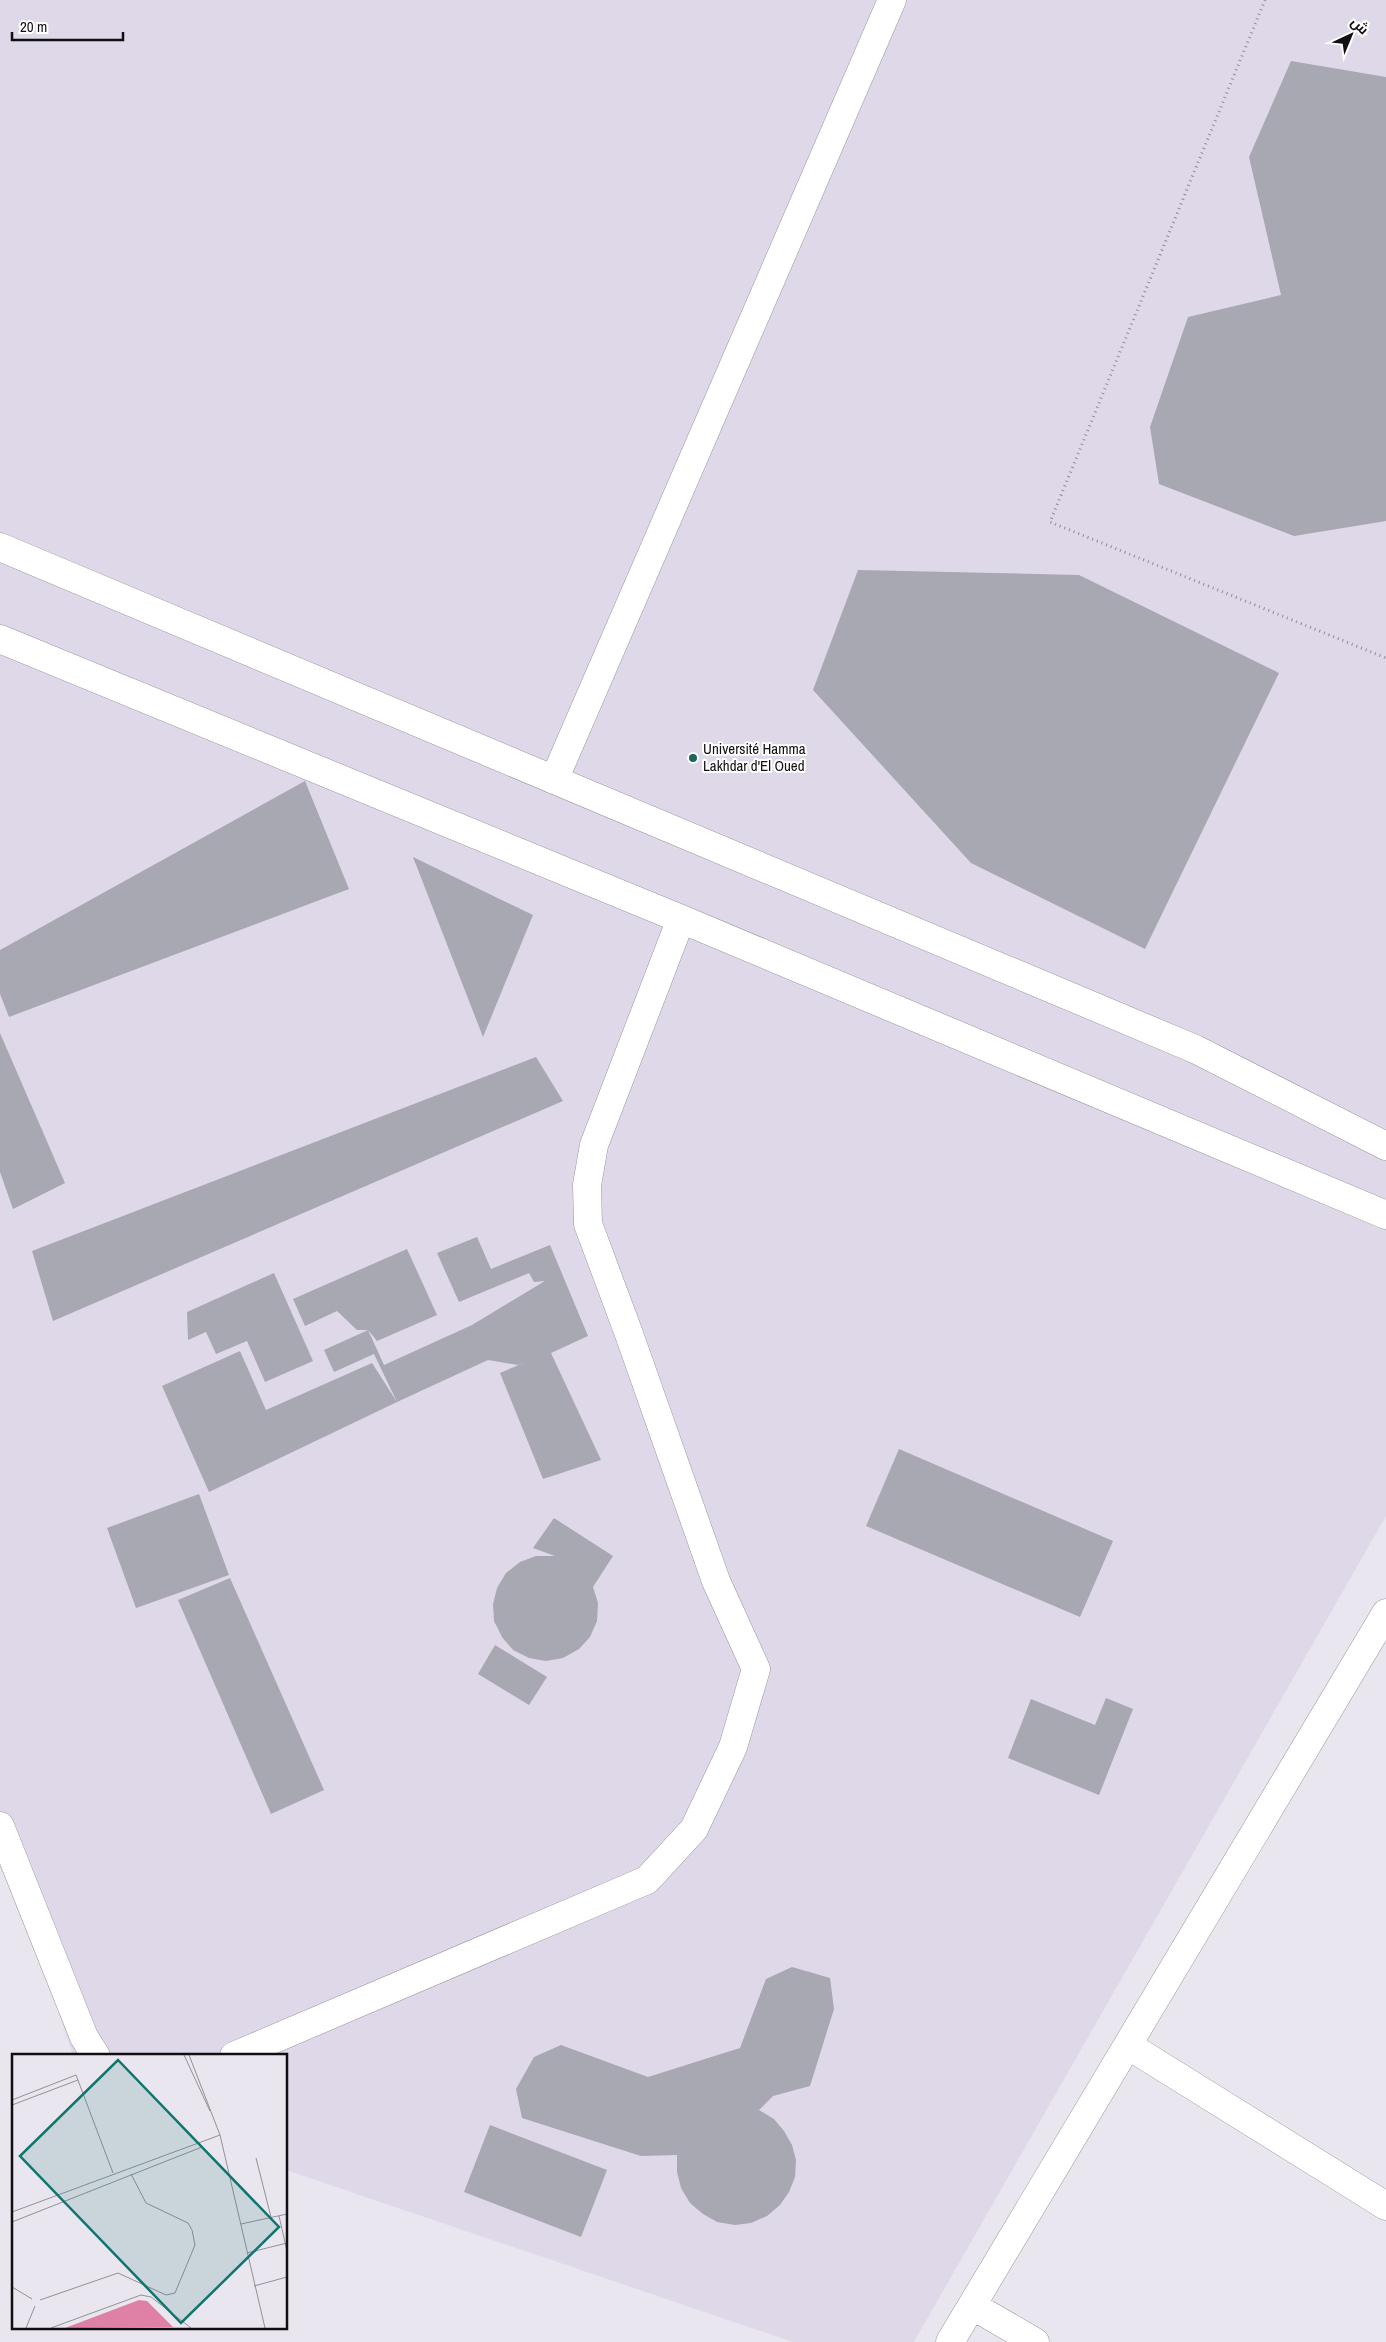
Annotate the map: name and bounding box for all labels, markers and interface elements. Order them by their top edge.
scale bar [12,10,124,42]
north arrow [1326,10,1376,60]
text: ش [1347,13,1373,38]
text: 20 m [20,16,47,37]
place label: Université Hamma Lakhdar d'El Oued [703,738,806,776]
marker: Université Hamma Lakhdar d'El Oued [687,752,699,764]
inset map [12,2054,288,2330]

